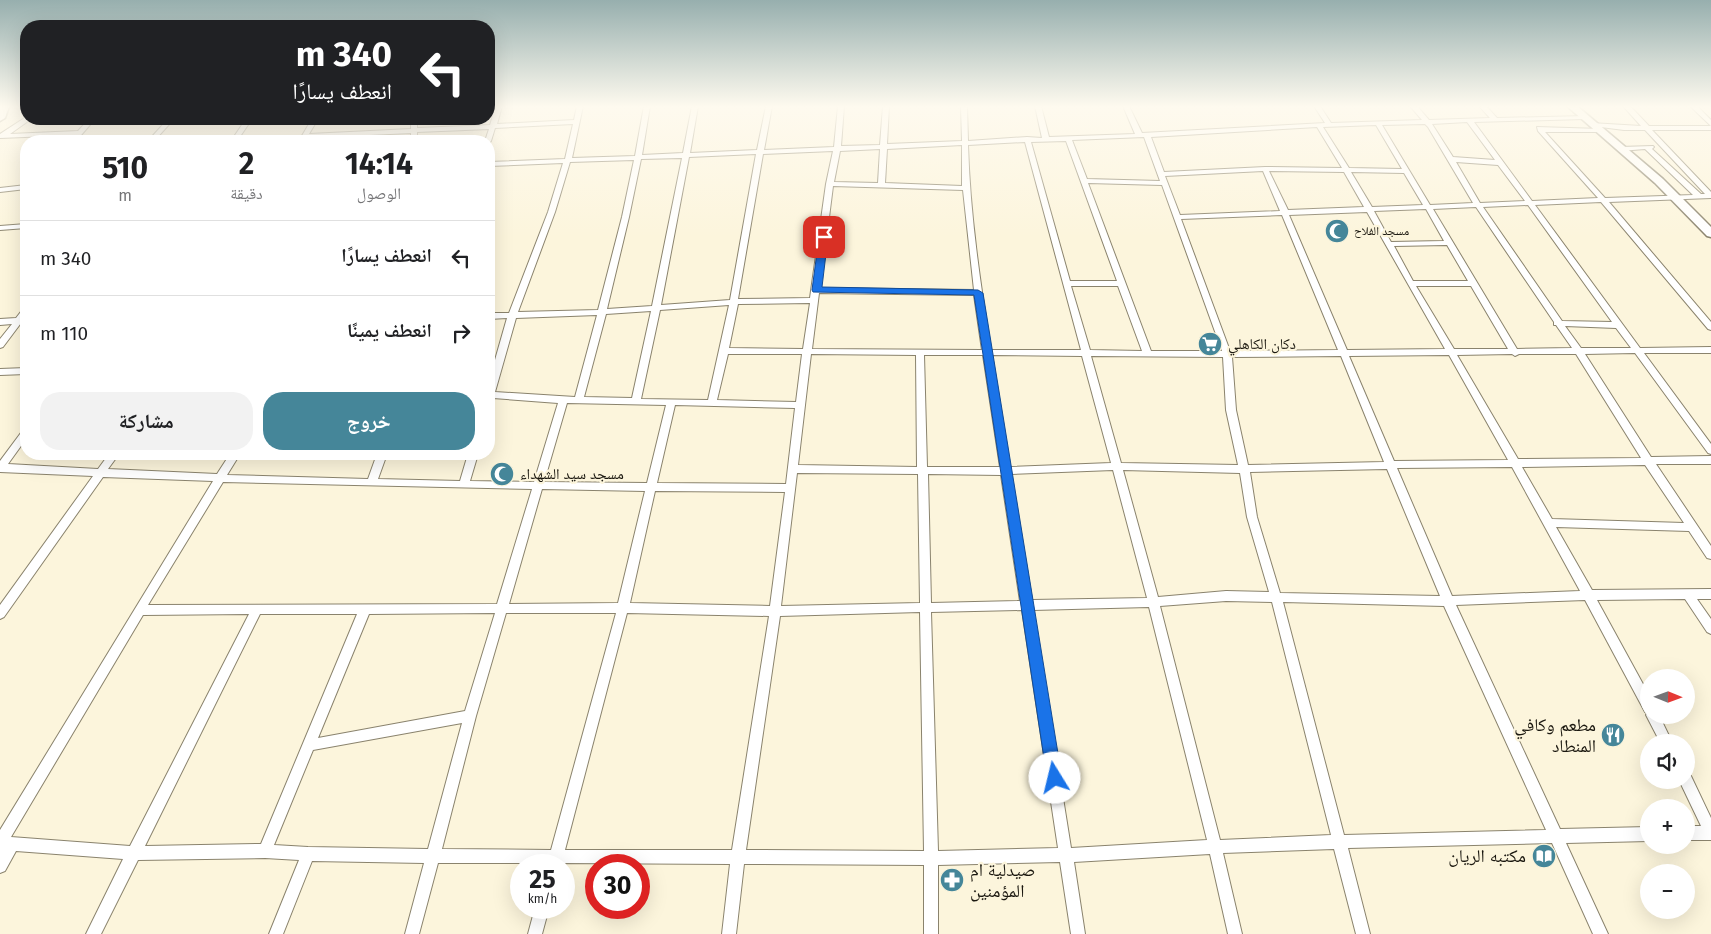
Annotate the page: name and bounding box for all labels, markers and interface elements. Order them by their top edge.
text: 340 m [296,33,392,75]
icon: left [410,40,475,105]
text: انعطف يسارًا [293,78,392,105]
text: 2 [239,146,254,182]
text: 14:14 [345,146,413,182]
text: 510 [102,150,148,186]
text: دقيقة [230,184,263,203]
text: الوصول [357,184,401,203]
text: m [118,186,132,205]
pin [803,216,845,258]
mosque icon: مسجد الفلاح [1324,218,1350,244]
icon: arrive [810,223,838,251]
place label: مسجد الفلاح [1354,224,1409,238]
text: انعطف يسارًا [341,244,432,267]
icon: left [447,244,475,272]
text: 340 m [40,247,91,270]
text: انعطف يمينًا [347,319,432,342]
icon: right [447,319,475,347]
text: 110 m [40,322,88,345]
supermarket icon: دكان الكاهلي [1197,331,1223,357]
place label: دكان الكاهلي [1228,335,1296,356]
button: مشاركة [40,392,253,450]
button: خروج [263,392,475,450]
mosque icon: مسجد سيد الشهداء [489,461,515,487]
place label: مسجد سيد الشهداء [520,465,624,483]
north arrow [1640,669,1695,724]
map controls [1640,669,1695,919]
place label: مطعم وكافي المنطاد [1514,714,1596,757]
restaurant icon: مطعم وكافي المنطاد [1600,722,1626,748]
button: sound [1640,734,1695,789]
position arrow [1028,751,1080,803]
button: + [1640,799,1695,854]
library icon: مكتبه الريان [1531,843,1557,869]
place label: مكتبه الريان [1448,845,1526,867]
speed limit sign: 30 [585,854,650,919]
place label: صيدلية ام المؤمنين [970,859,1035,902]
button: − [1640,864,1695,919]
text: 25 [529,865,556,895]
pharmacy icon: صيدلية ام المؤمنين [939,867,965,893]
text: km/h [528,892,557,906]

